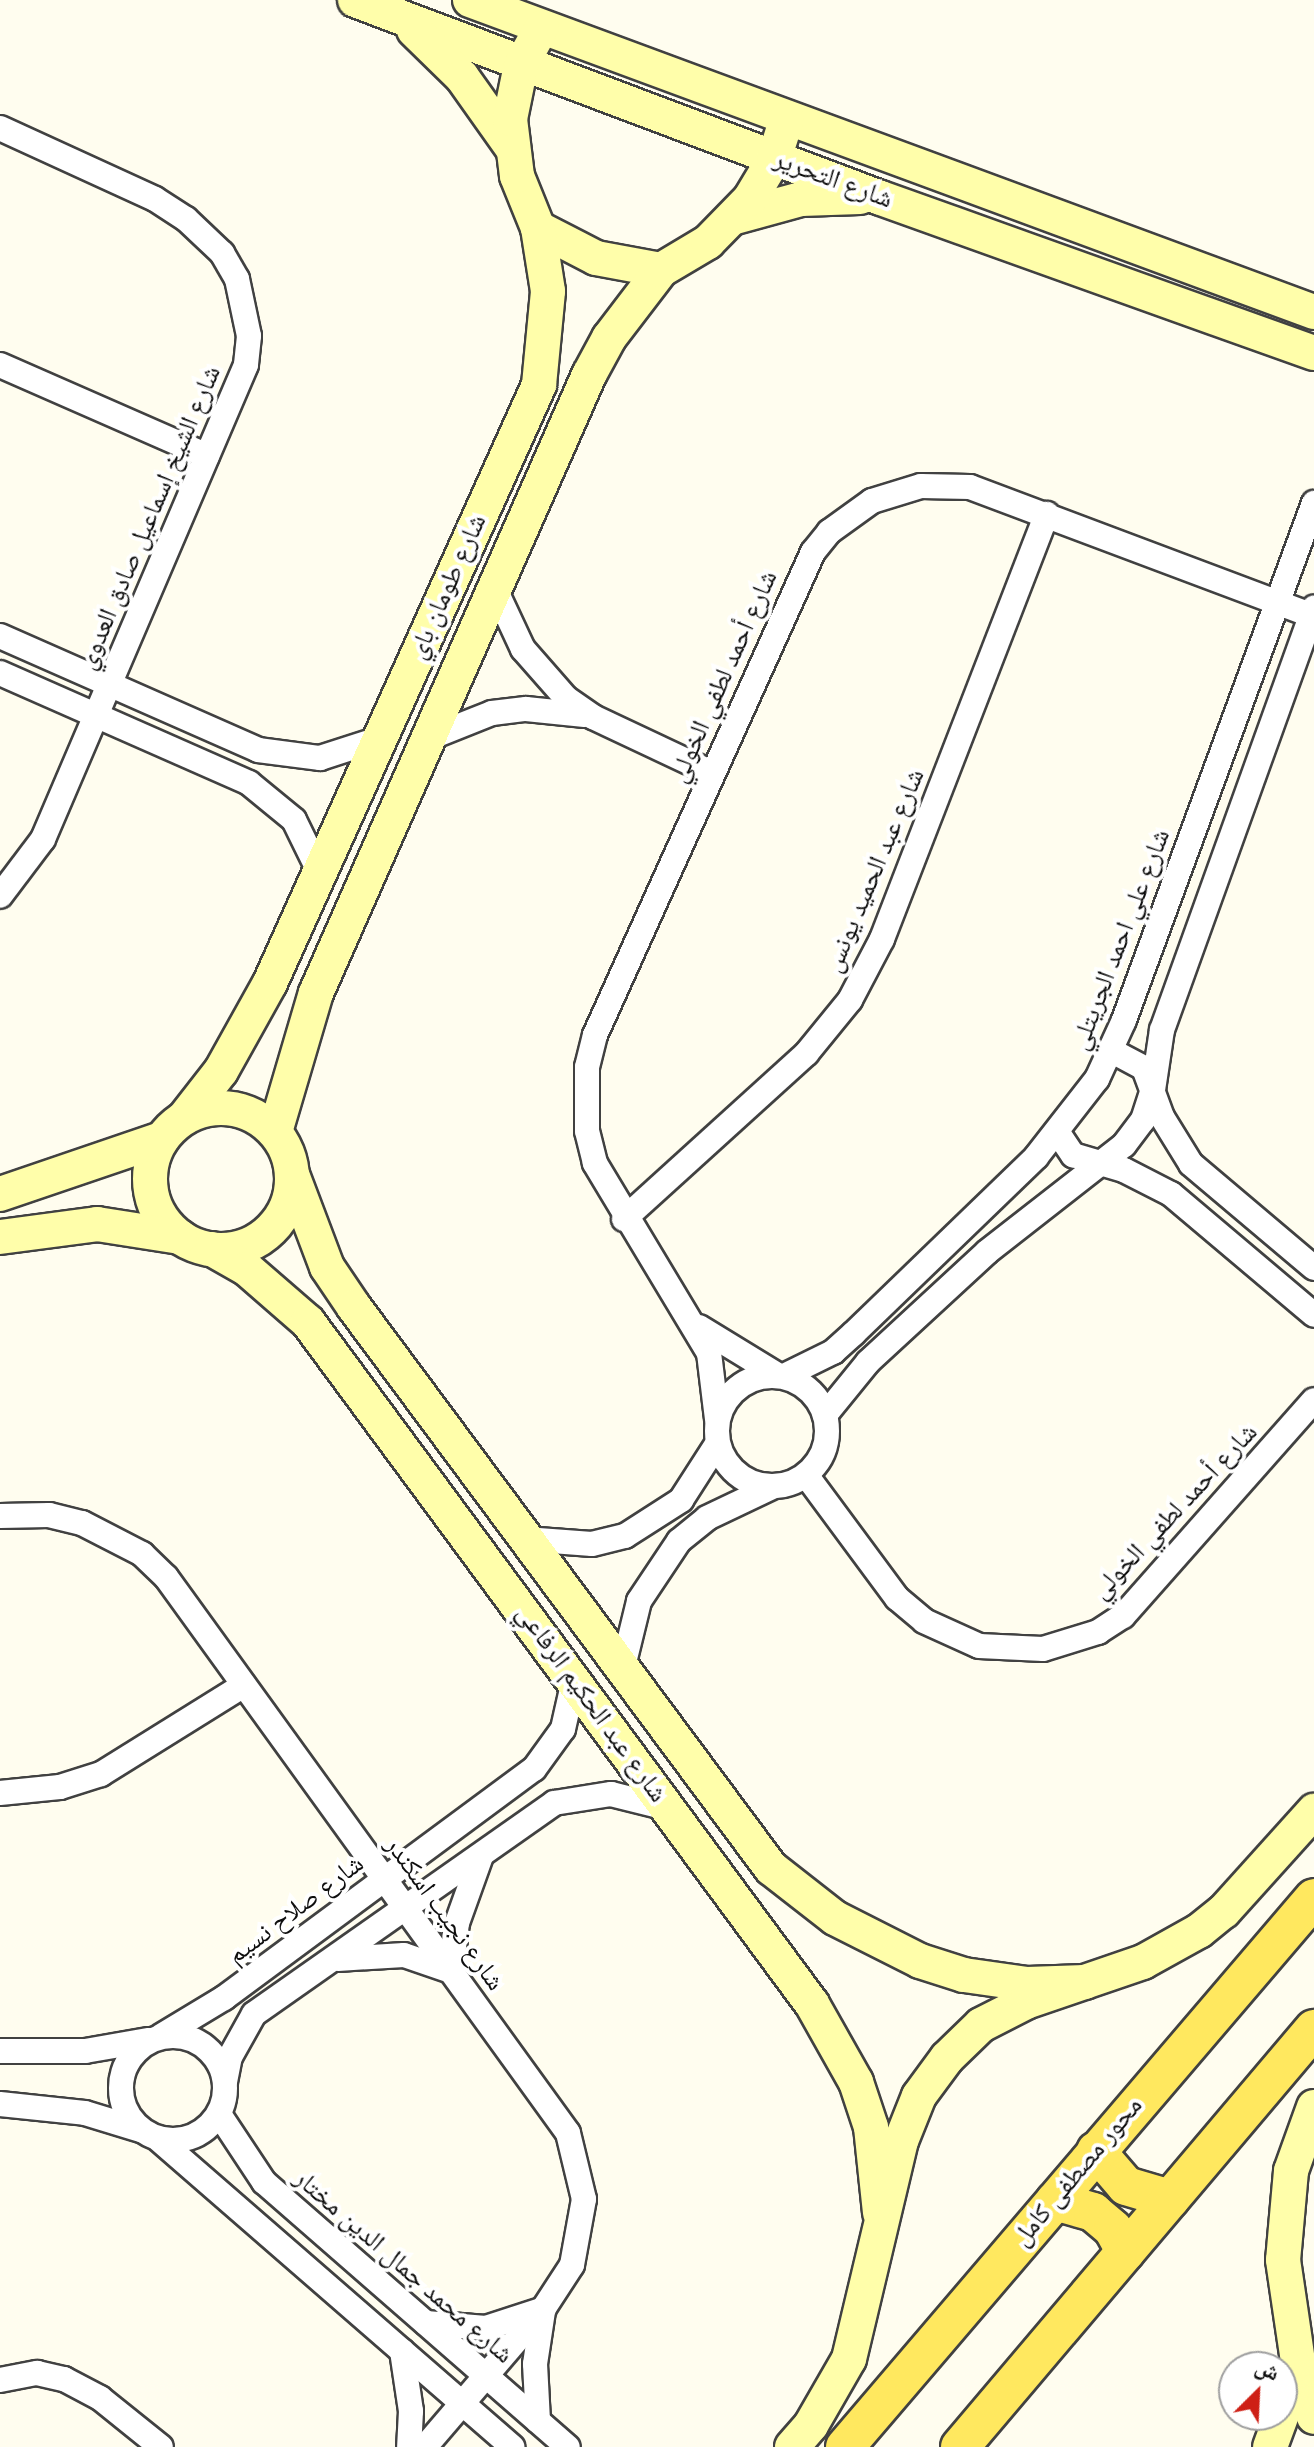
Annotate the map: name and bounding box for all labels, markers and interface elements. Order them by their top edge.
street label: شارع التحرير [769,144,897,216]
street label: شارع الشيخ إسماعيل صادق العدوي [72,361,228,675]
street label: شارع طومان باي [402,510,494,664]
street label: شارع أحمد لطفي الخولي [663,566,785,788]
street label: شارع عبد الحميد يونس [818,765,932,977]
street label: شارع علي احمد الجريتلي [1064,825,1178,1055]
street label: شارع أحمد لطفي الخولي [1085,1418,1265,1606]
street label: شارع عبد الحكيم الرفاعي [509,1599,673,1809]
street label: شارع نجيب اسكندر [378,1831,510,1997]
street label: شارع صلاح نسيم [222,1849,370,1971]
street label: محور مصطفى كامل [1006,2091,1150,2253]
street label: شارع محمد جمال الدين مختار [287,2163,519,2371]
north arrow [1218,2351,1298,2431]
text: ش [1250,2351,1285,2390]

